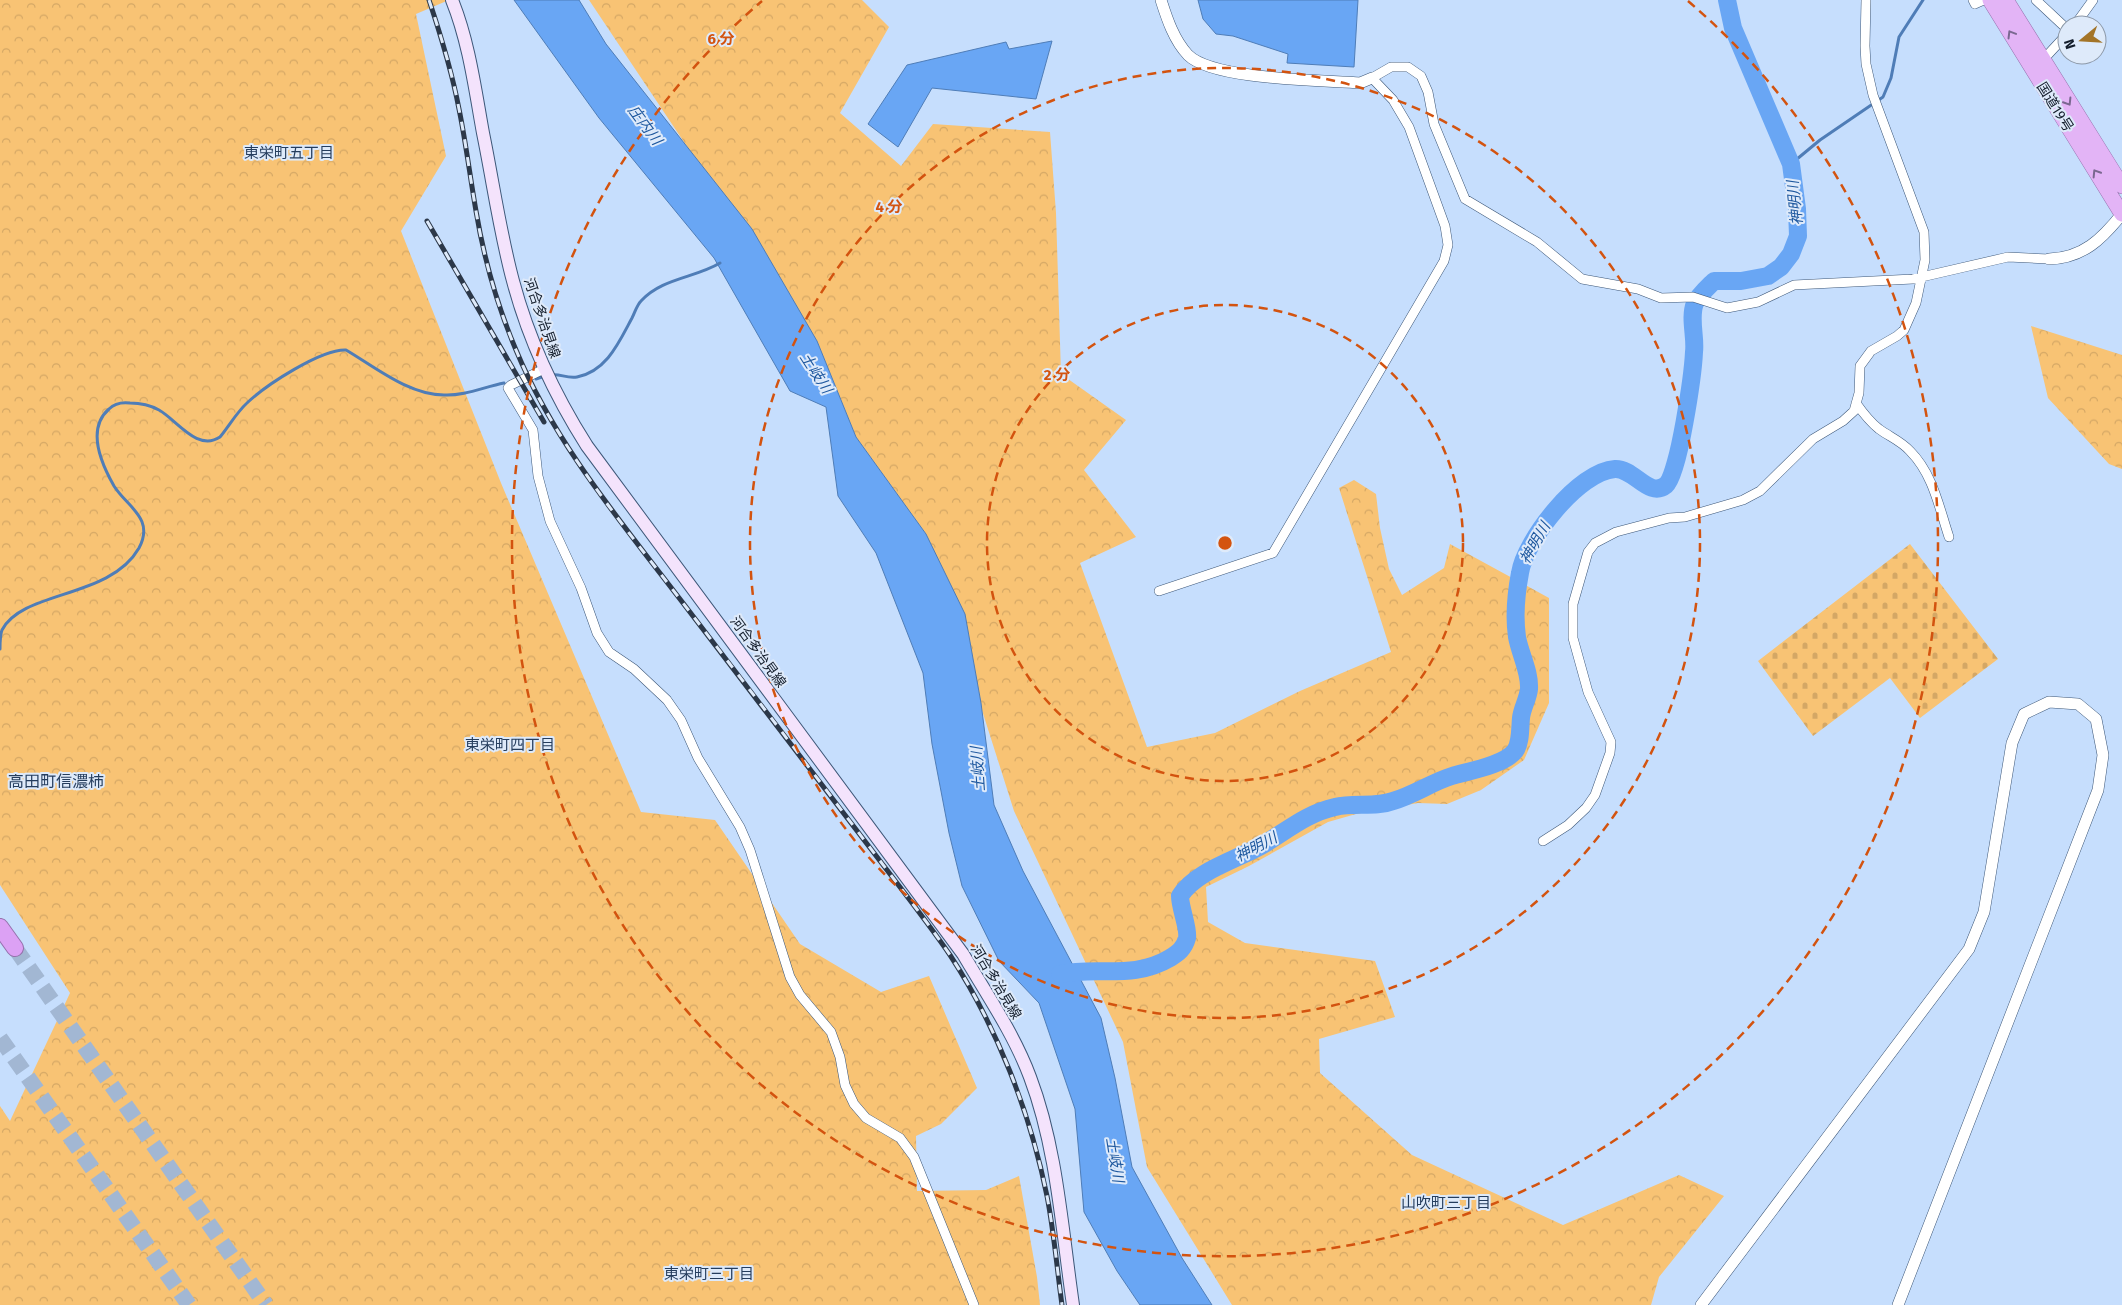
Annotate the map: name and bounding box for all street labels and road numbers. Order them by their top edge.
street label: 国道19号 [2033,79,2077,135]
street label: 河合多治見線 [520,276,564,360]
street label: 河合多治見線 [726,613,790,691]
street label: 河合多治見線 [967,942,1025,1022]

